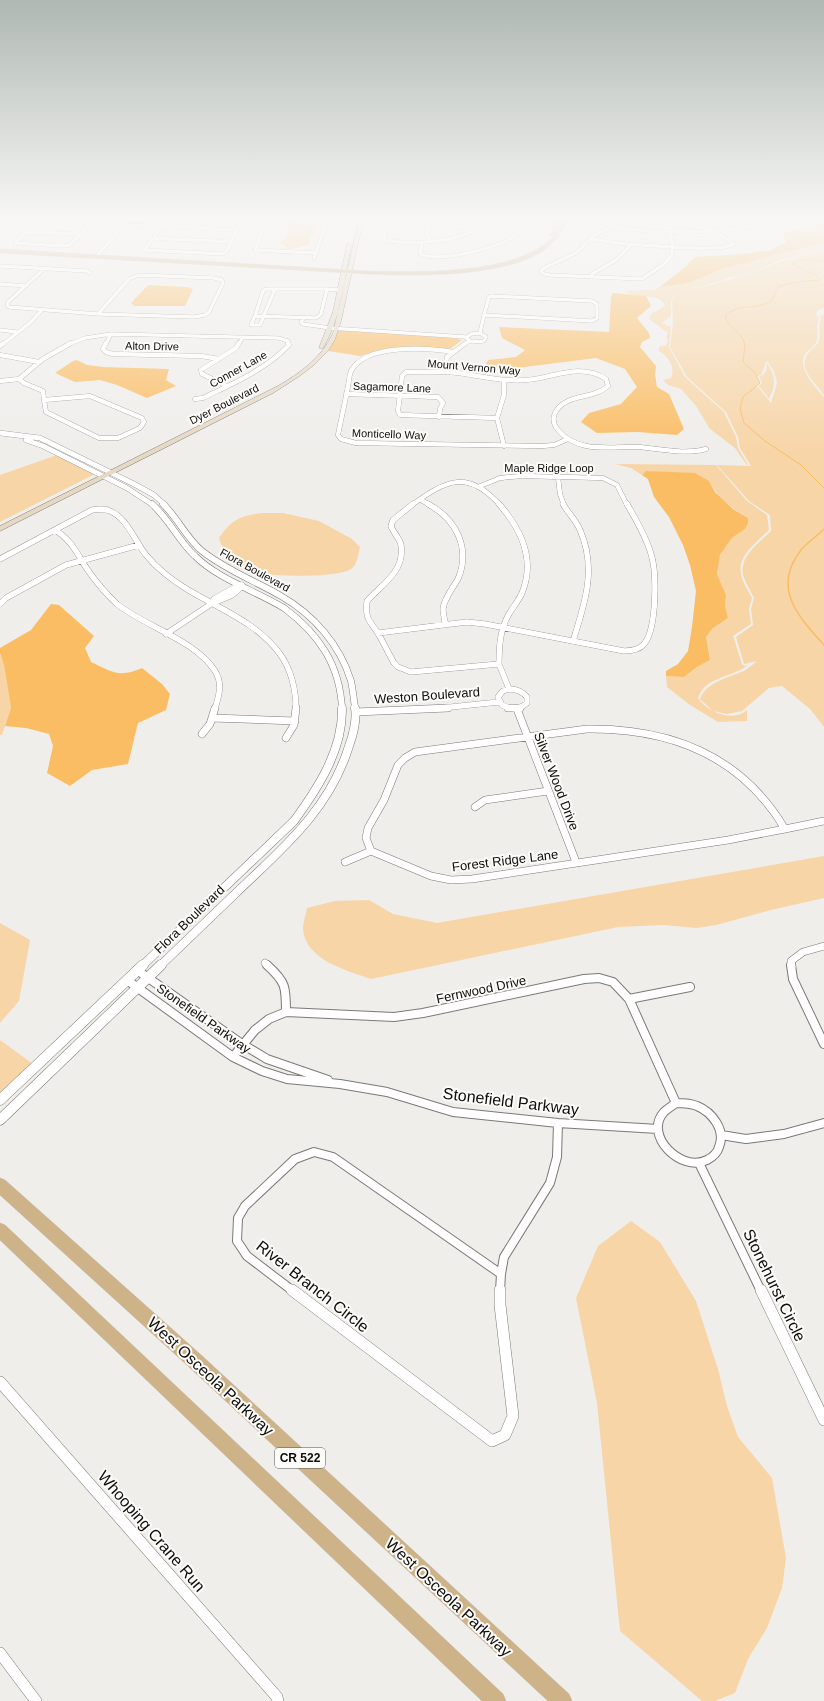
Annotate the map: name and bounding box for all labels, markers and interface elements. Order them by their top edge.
street label: Alton Drive [125,340,179,352]
street label: Conner Lane [207,348,269,390]
street label: Mount Vernon Way [427,357,521,377]
street label: Sagamore Lane [353,380,431,394]
street label: Dyer Boulevard [187,381,261,427]
street label: Monticello Way [352,427,427,441]
street label: Maple Ridge Loop [504,462,594,474]
street label: Flora Boulevard [218,546,292,594]
street label: Weston Boulevard [374,684,480,707]
street label: Silver Wood Drive [531,730,582,832]
street label: Forest Ridge Lane [451,847,559,874]
street label: Flora Boulevard [151,882,228,957]
street label: Fernwood Drive [435,973,528,1006]
street label: Stonefield Parkway [154,980,254,1057]
street label: Stonefield Parkway [442,1085,580,1118]
street label: Stonehurst Circle [740,1226,809,1344]
street label: River Branch Circle [253,1237,372,1336]
street label: West Osceola Parkway [144,1314,277,1439]
road number: CR 522 [275,1448,325,1468]
street label: Whooping Crane Run [95,1468,209,1595]
street label: West Osceola Parkway [382,1535,515,1660]

